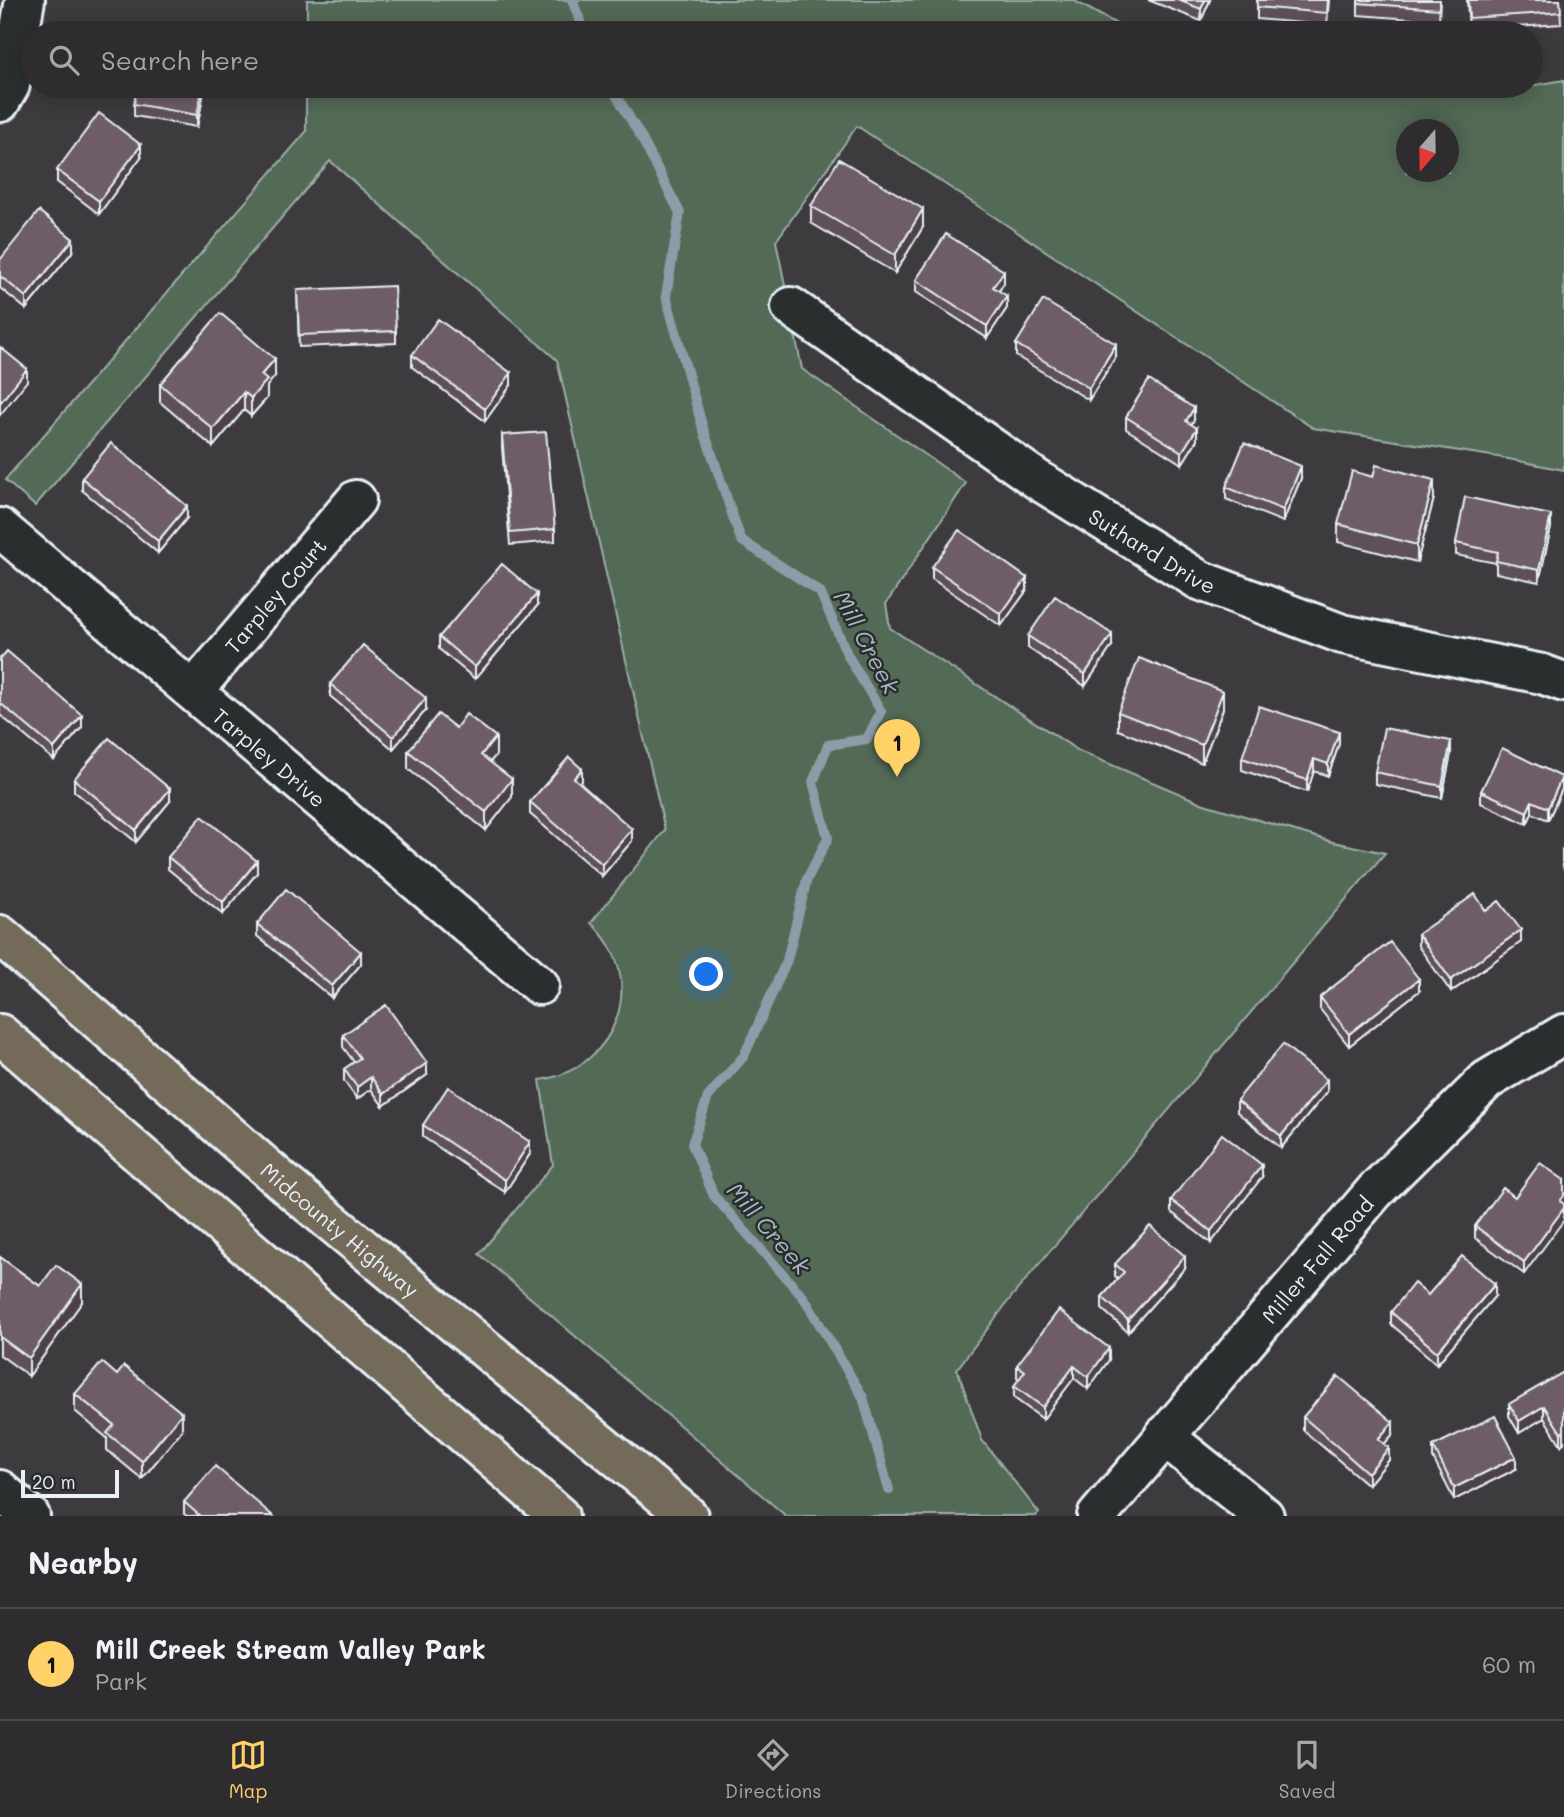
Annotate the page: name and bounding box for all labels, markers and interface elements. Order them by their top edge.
search box [21,21,1543,98]
icon: search [45,41,83,79]
text: Search here [101,43,259,77]
north arrow [1396,119,1459,182]
street label: Suthard Drive [1084,502,1219,599]
street label: Tarpley Court [218,532,331,658]
water label: Mill Creek [827,585,907,700]
street label: Tarpley Drive [208,701,332,812]
pin: 1 [874,719,920,777]
your location [689,957,723,991]
street label: Midcounty Highway [256,1156,425,1303]
water label: Mill Creek [721,1176,818,1281]
street label: Miller Fall Road [1255,1190,1378,1328]
scale bar [21,1467,119,1499]
text: 20 m [32,1469,76,1494]
text: Nearby [28,1542,138,1582]
text: Mill Creek Stream Valley Park [95,1632,486,1666]
text: 1 [46,1649,56,1679]
text: 60 m [1482,1649,1536,1679]
text: Park [95,1666,147,1696]
tab: Map [229,1736,267,1803]
tab: Directions [725,1736,821,1803]
tab: Saved [1279,1736,1335,1803]

